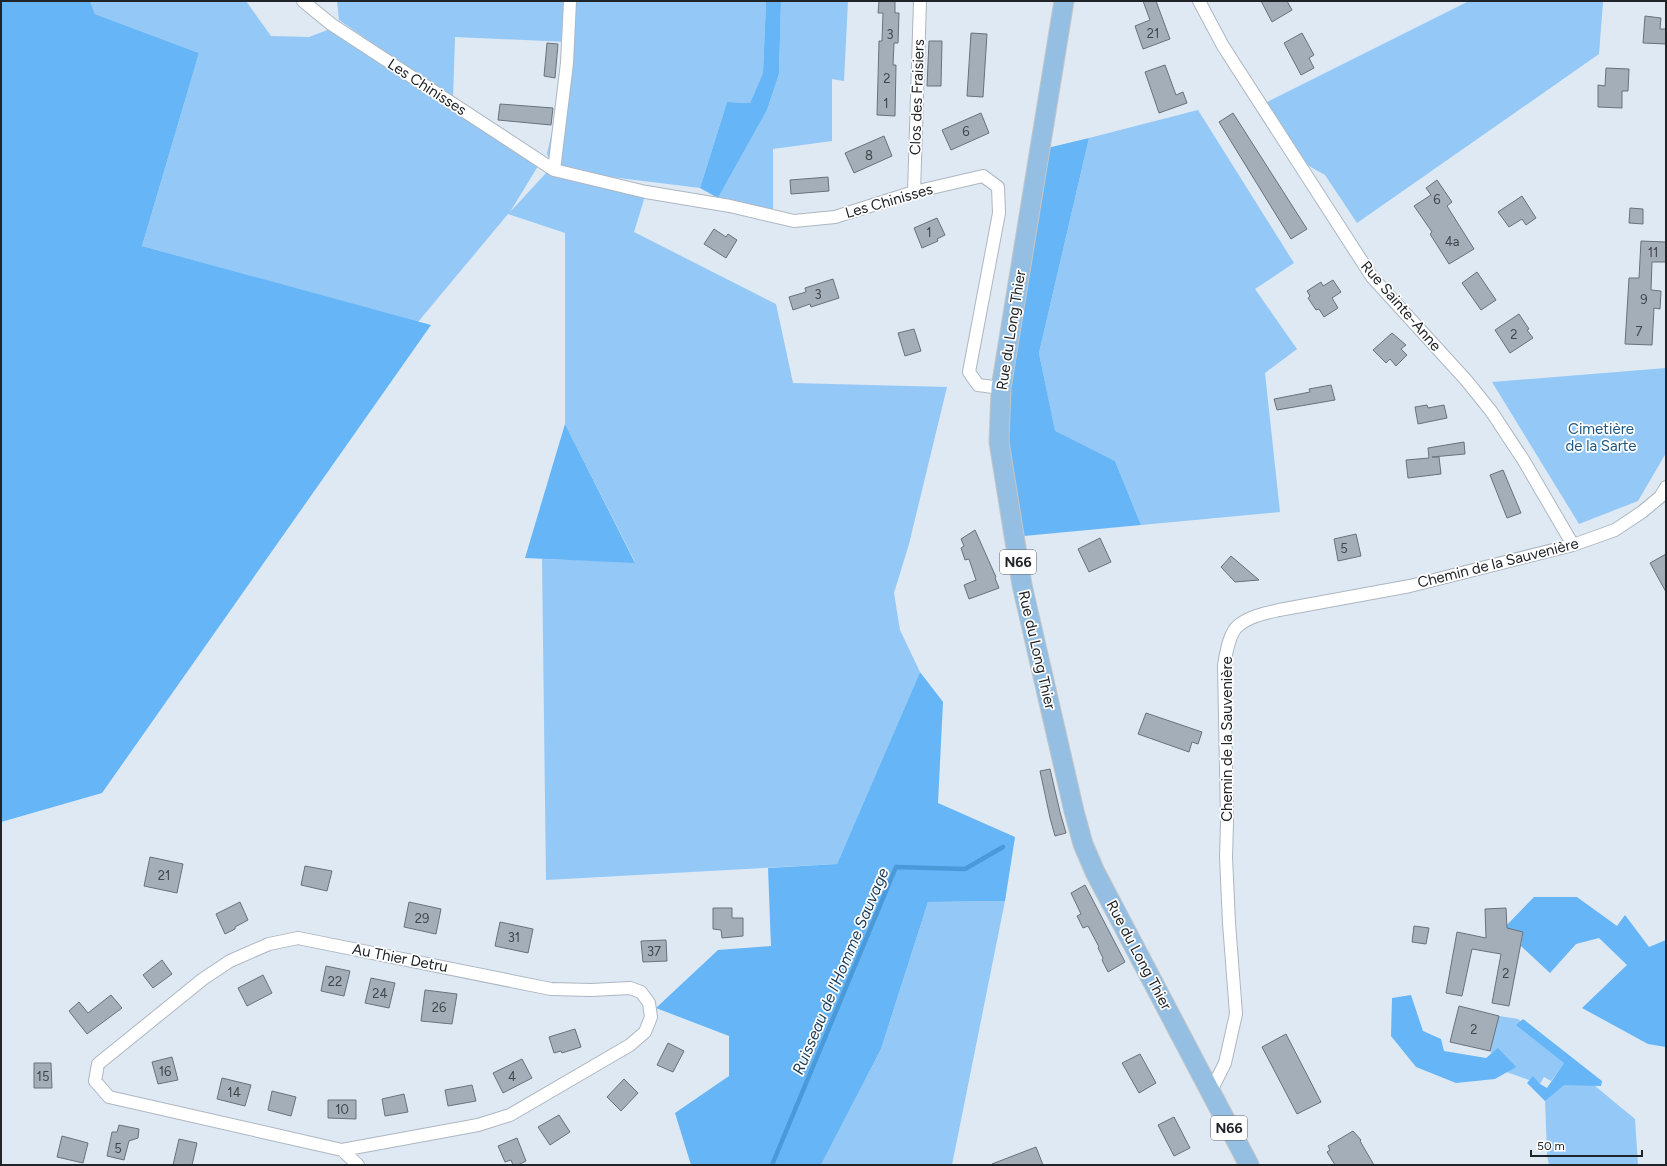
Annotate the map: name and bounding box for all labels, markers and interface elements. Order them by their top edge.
house number: 21 [1147,26,1159,41]
house number: 3 [886,27,894,42]
street label: Clos des Fraisiers [906,39,928,155]
street label: Les Chinisses [384,55,470,119]
house number: 2 [883,71,891,86]
house number: 1 [883,96,889,111]
house number: 6 [962,124,970,139]
house number: 8 [865,148,873,163]
street label: Les Chinisses [843,180,935,222]
house number: 6 [1433,192,1441,207]
house number: 1 [926,225,932,240]
house number: 4a [1445,234,1459,249]
house number: 11 [1648,245,1658,260]
street label: Rue Sainte-Anne [1357,257,1445,355]
street label: Rue du Long Thier [993,269,1029,391]
house number: 3 [814,287,822,302]
house number: 9 [1640,292,1648,307]
house number: 7 [1636,324,1643,339]
house number: 2 [1510,327,1518,342]
park label: Cimetière de la Sarte [1565,420,1637,455]
street label: Chemin de la Sauvenière [1416,534,1580,592]
house number: 5 [1340,541,1348,556]
road number: N66 [1000,550,1036,574]
street label: Rue du Long Thier [1015,589,1059,711]
street label: Chemin de la Sauvenière [1218,656,1236,822]
water label: Ruisseau de l'Homme Sauvage [788,865,893,1077]
house number: 21 [158,868,170,883]
street label: Rue du Long Thier [1103,897,1175,1013]
house number: 29 [415,911,429,926]
house number: 31 [508,930,520,945]
street label: Au Thier Detru [351,940,449,976]
house number: 37 [647,944,661,959]
house number: 2 [1502,966,1510,981]
house number: 22 [328,974,342,989]
house number: 24 [372,986,388,1001]
house number: 26 [432,1000,446,1015]
house number: 2 [1470,1022,1478,1037]
house number: 16 [159,1064,171,1079]
house number: 15 [37,1069,49,1084]
house number: 4 [508,1069,516,1084]
house number: 14 [227,1085,241,1100]
house number: 10 [335,1102,349,1117]
road number: N66 [1211,1116,1247,1140]
scale bar [1531,1132,1642,1158]
text: 50 m [1537,1139,1565,1153]
house number: 5 [114,1141,122,1156]

